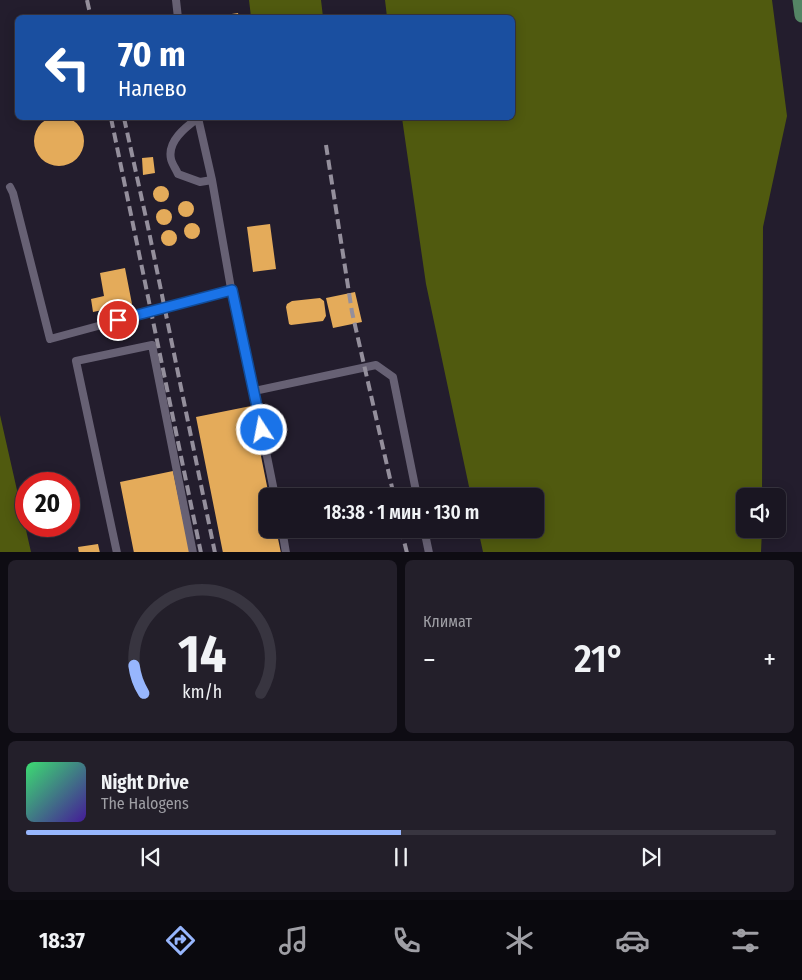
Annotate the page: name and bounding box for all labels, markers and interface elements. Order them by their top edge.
text: 70 m [118,33,186,75]
icon: left [35,35,100,100]
text: Налево [118,75,187,102]
pin [97,299,139,341]
icon: arrive [104,306,132,334]
position arrow [235,403,287,455]
speed limit sign: 20 [15,472,80,537]
map controls [736,488,786,538]
button: sound [736,488,786,538]
text: 18:38 · 1 мин · 130 m [324,501,479,524]
text: Климат [423,612,472,631]
text: 14 [178,623,227,686]
text: 21° [574,636,625,682]
text: − [423,643,436,676]
text: + [763,643,776,676]
text: km/h [183,681,222,703]
text: Night Drive [101,771,189,794]
text: The Halogens [101,794,189,813]
icon: previous [137,843,165,871]
icon: pause [387,843,415,871]
icon: next [637,843,665,871]
icon: directions [163,923,198,958]
icon: music [276,923,311,958]
icon: phone [389,923,424,958]
icon: climate [502,923,537,958]
icon: car [615,923,650,958]
icon: filters [728,923,763,958]
text: 18:37 [39,927,85,954]

